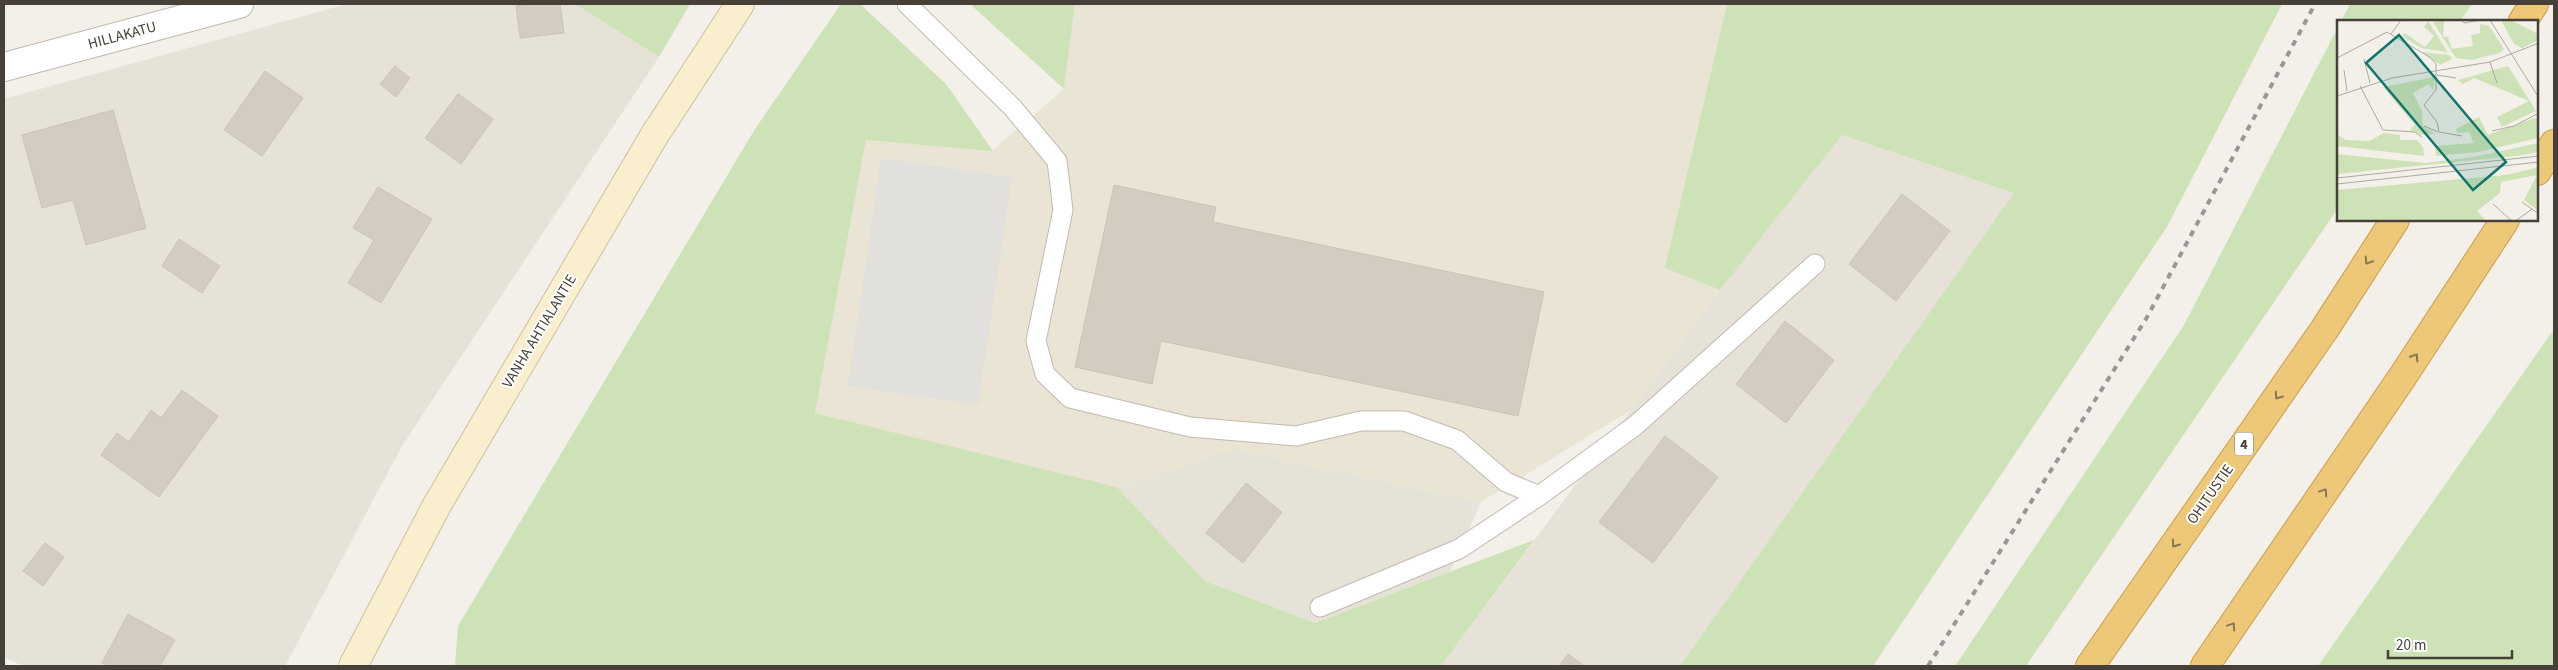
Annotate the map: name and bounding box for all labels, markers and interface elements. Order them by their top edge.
street label: HILLAKATU [86,16,159,55]
inset map [2337,20,2538,221]
one-way arrow [2365,256,2375,265]
street label: VANHA AHTIALANTIE [497,270,582,392]
one-way arrow [2409,353,2418,363]
one-way arrow [2275,390,2284,400]
road number: 4 [2235,432,2253,456]
street label: OHITUSTIE [2182,460,2239,529]
one-way arrow [2318,488,2327,497]
one-way arrow [2172,538,2181,548]
one-way arrow [2226,622,2235,632]
scale bar [2388,628,2512,660]
text: 20 m [2396,635,2426,656]

